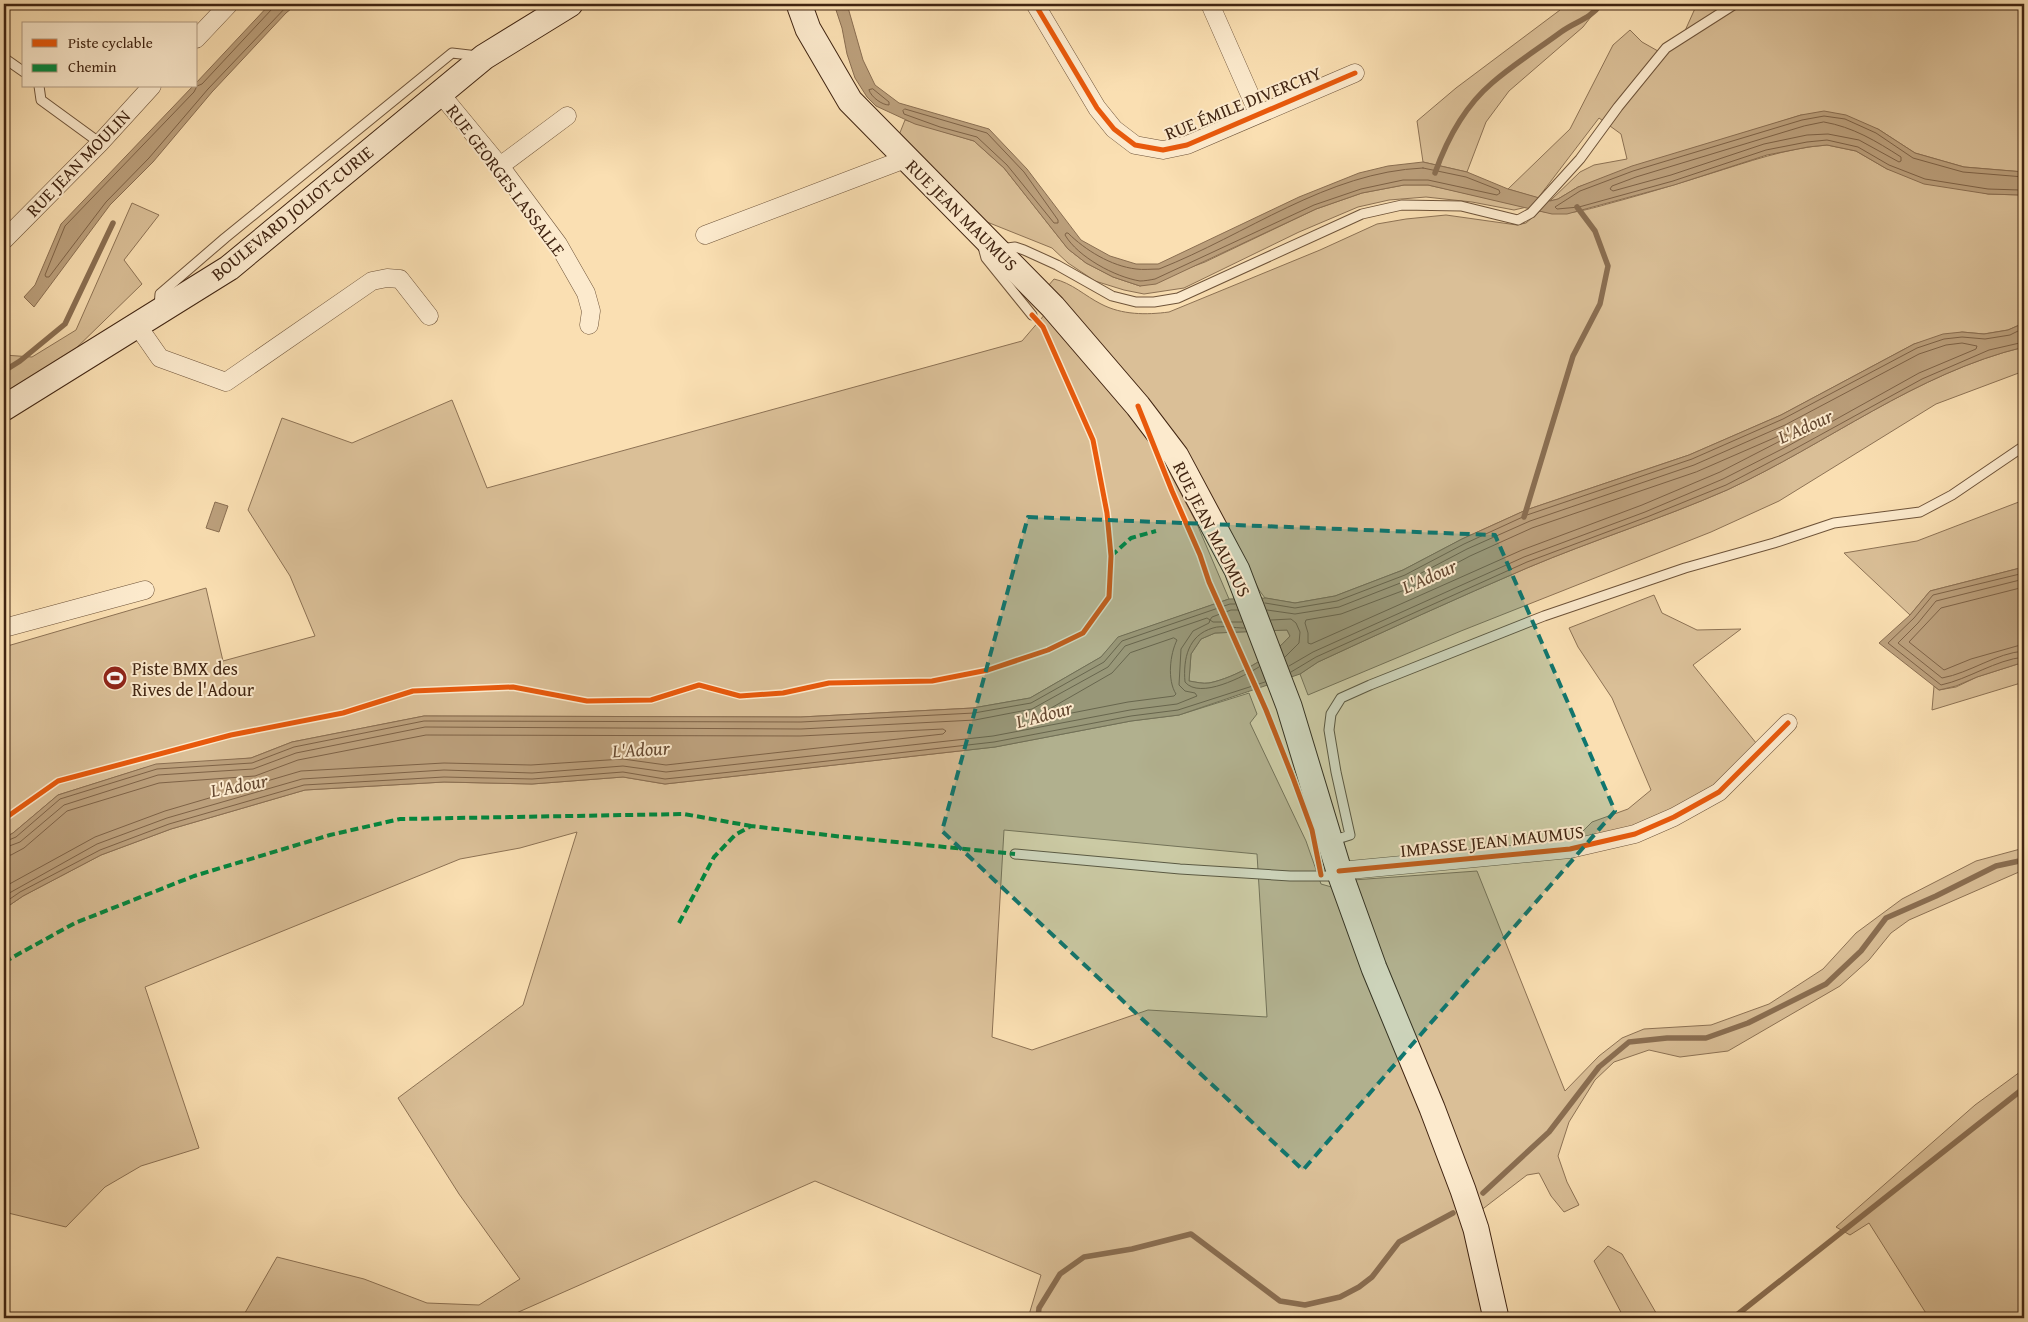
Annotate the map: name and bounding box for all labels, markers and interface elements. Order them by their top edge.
legend [22,22,198,88]
text: Piste cyclable [68,32,153,53]
text: Chemin [68,56,117,77]
street label: RUE ÉMILE DIVERCHY [1161,59,1326,147]
street label: RUE GEORGES LASSALLE [440,99,572,261]
street label: RUE JEAN MOULIN [20,103,137,223]
street label: BOULEVARD JOLIOT-CURIE [205,139,379,287]
street label: RUE JEAN MAUMUS [900,153,1024,277]
water label: L'Adour [1772,401,1838,451]
street label: RUE JEAN MAUMUS [1166,457,1258,602]
water label: L'Adour [1396,551,1462,601]
place label: Piste BMX des Rives de l'Adour [132,655,255,703]
sports icon: Piste BMX des Rives de l'Adour [102,665,128,691]
water label: L'Adour [1012,693,1076,735]
water label: L'Adour [610,733,671,765]
water label: L'Adour [207,766,271,804]
street label: IMPASSE JEAN MAUMUS [1399,818,1585,864]

